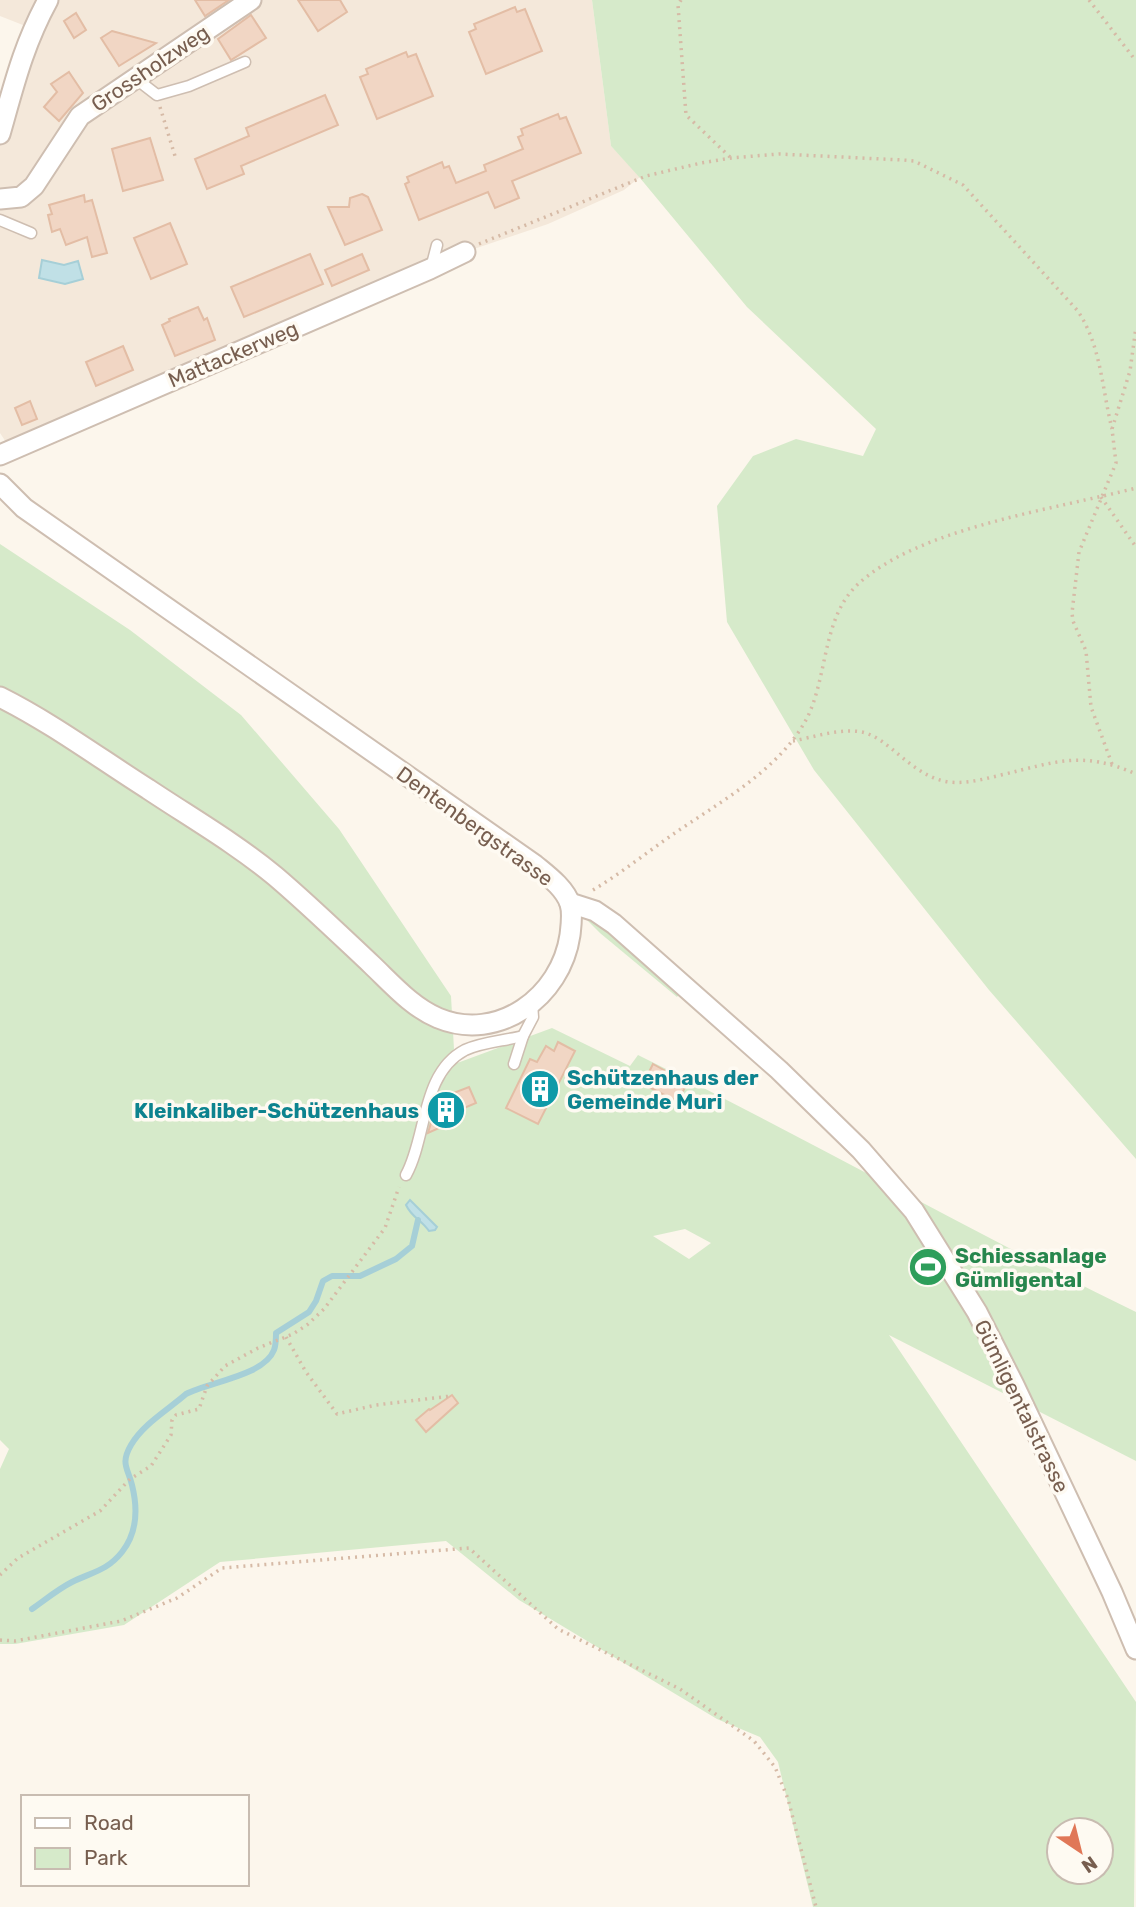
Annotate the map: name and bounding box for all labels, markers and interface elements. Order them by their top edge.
street label: Grossholzweg [86,19,214,117]
street label: Mattackerweg [164,315,302,393]
street label: Dentenbergstrasse [392,761,558,891]
place label: Schützenhaus der Gemeinde Muri [567,1065,759,1114]
building icon: Schützenhaus der Gemeinde Muri [519,1068,561,1110]
building icon: Kleinkaliber-Schützenhaus [425,1089,467,1131]
place label: Kleinkaliber-Schützenhaus [134,1098,419,1123]
place label: Schiessanlage Gümligental [955,1243,1107,1292]
sports icon: Schiessanlage Gümligental [907,1246,949,1288]
street label: Gümligentalstrasse [969,1316,1075,1496]
legend [21,1795,248,1886]
text: Road [84,1810,134,1835]
north arrow [1045,1816,1115,1886]
text: Park [84,1845,128,1870]
text: N [1077,1851,1102,1878]

